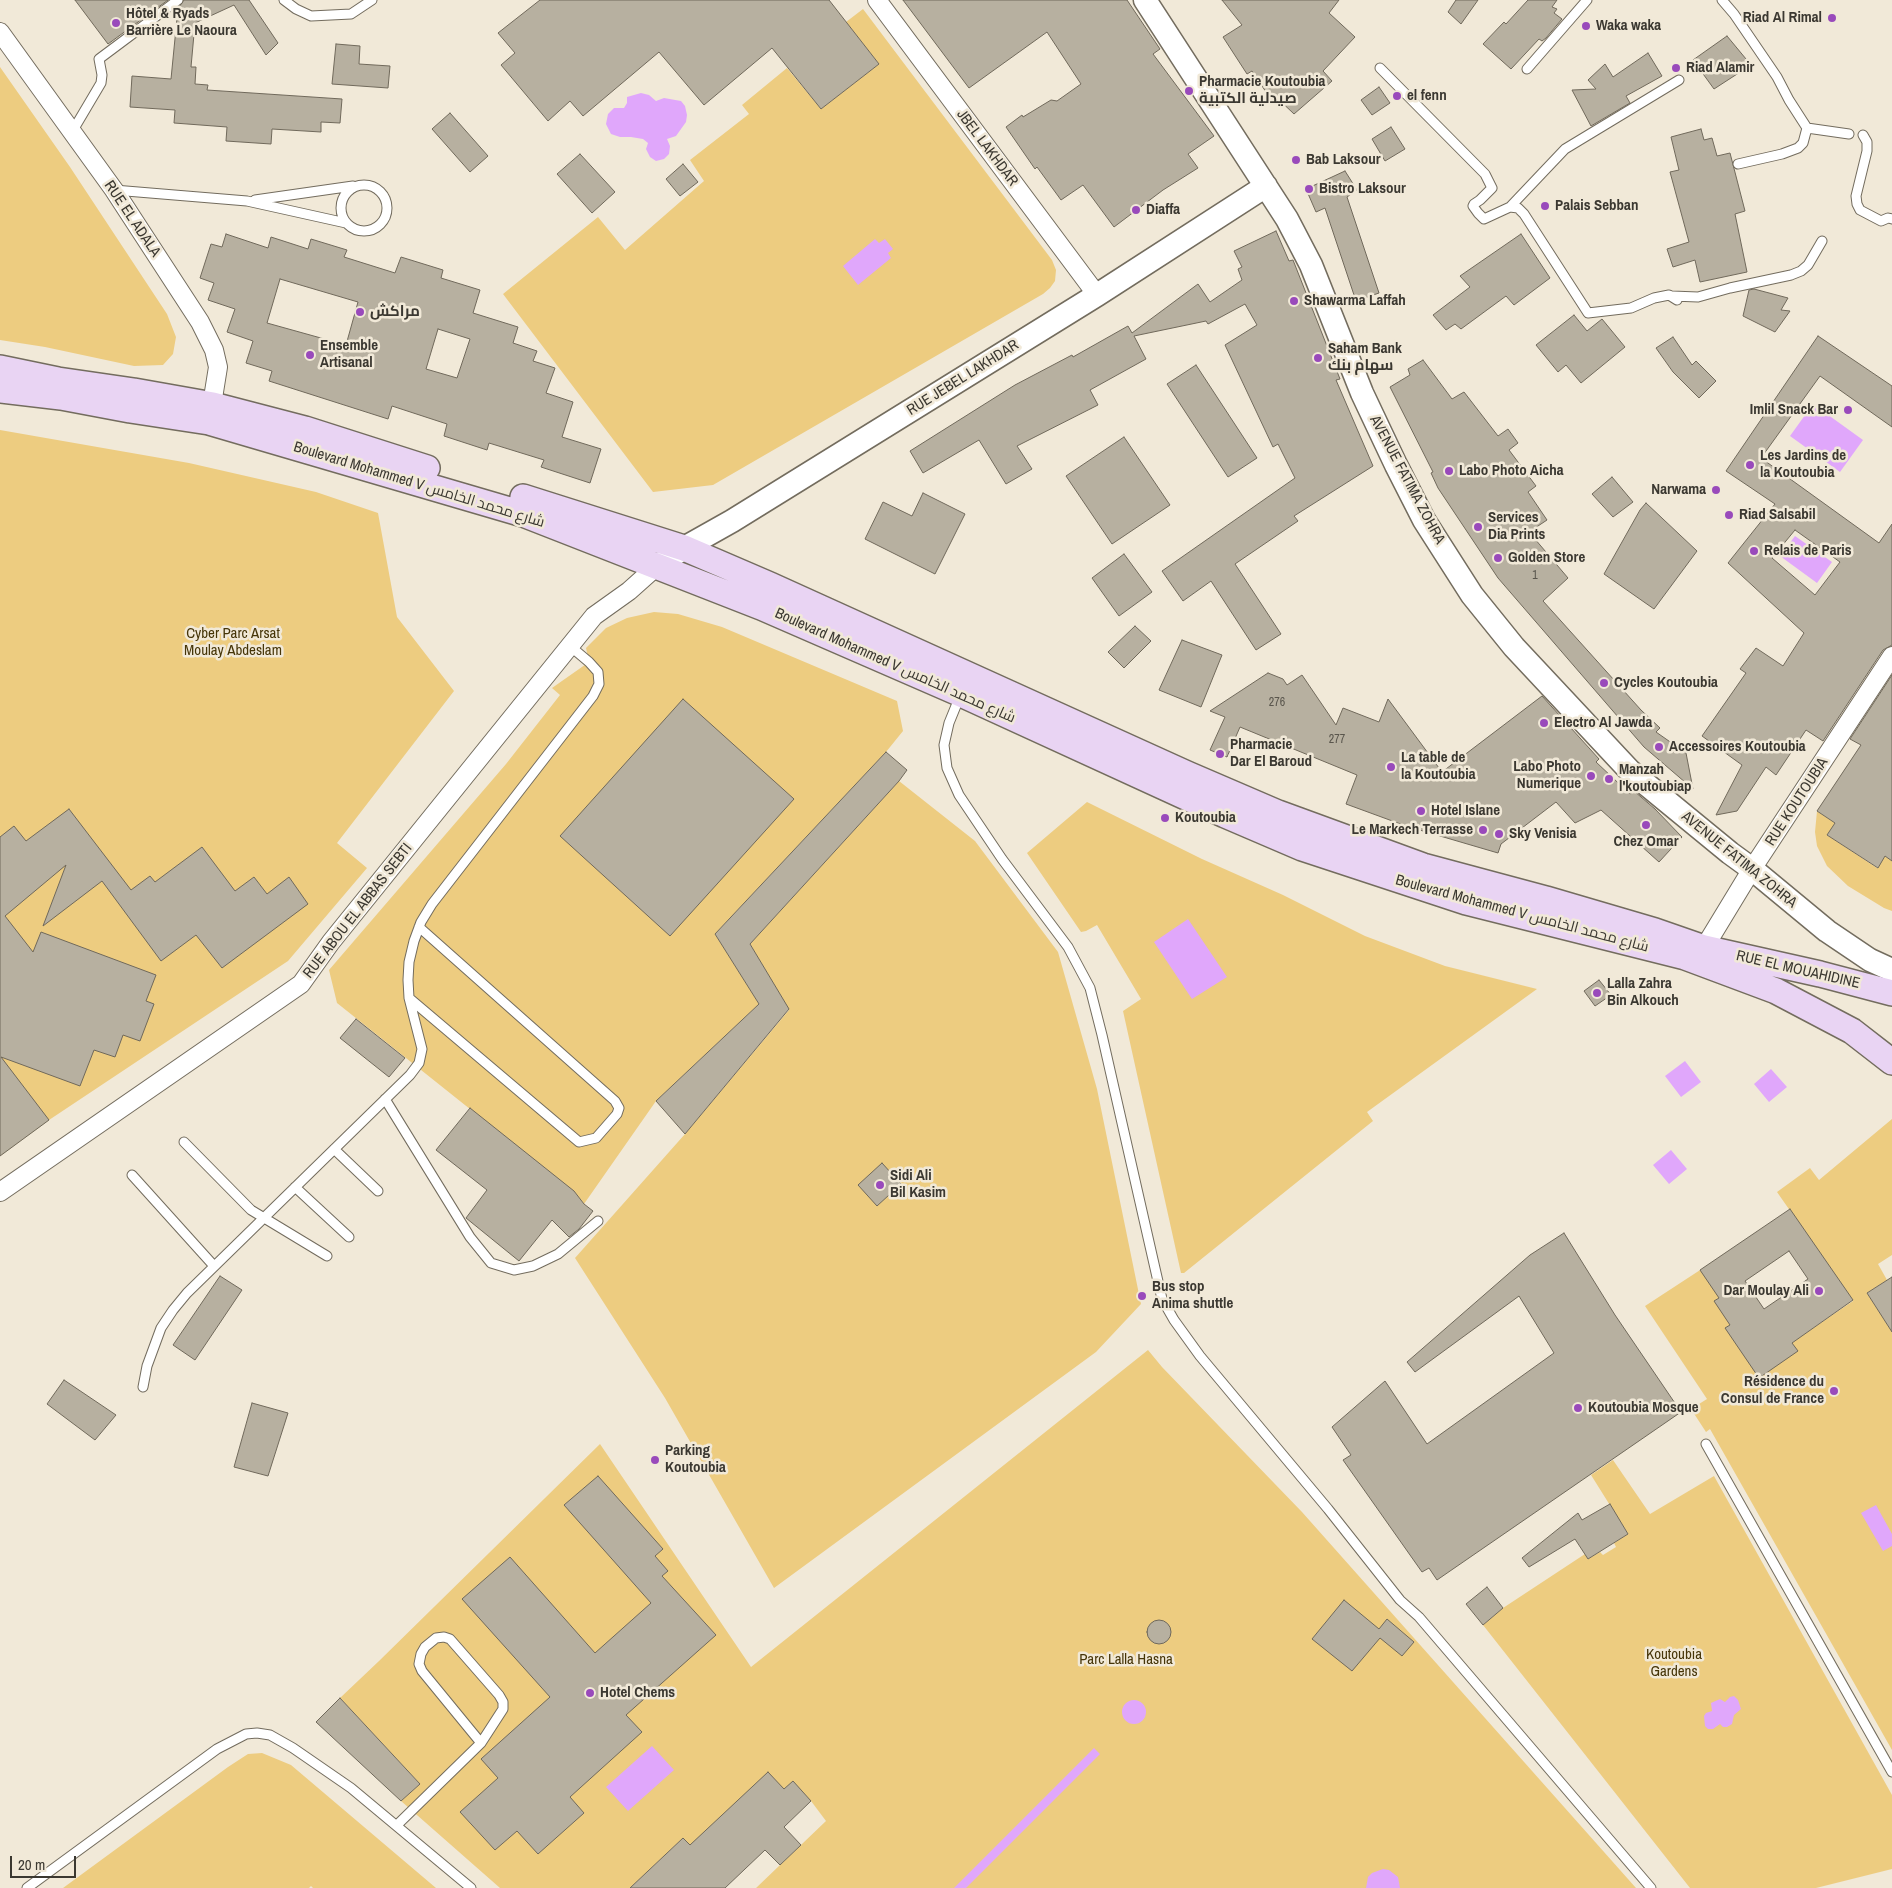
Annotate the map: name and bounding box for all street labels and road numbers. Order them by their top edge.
street label: JBEL LAKHDAR [952,106,1022,190]
street label: RUE EL ADALA [100,177,164,261]
street label: RUE JEBEL LAKHDAR [904,336,1022,420]
street label: AVENUE FATIMA ZOHRA [1365,413,1449,547]
street label: Boulevard Mohammed V شارع محمد الخامس [291,438,547,532]
street label: Boulevard Mohammed V شارع محمد الخامس [772,605,1018,727]
street label: RUE KOUTOUBIA [1762,754,1832,850]
street label: AVENUE FATIMA ZOHRA [1678,808,1800,912]
street label: RUE ABOU EL ABBAS SEBTI [300,840,416,982]
street label: Boulevard Mohammed V شارع محمد الخامس [1393,871,1651,957]
street label: RUE EL MOUAHIDINE [1734,947,1862,993]

